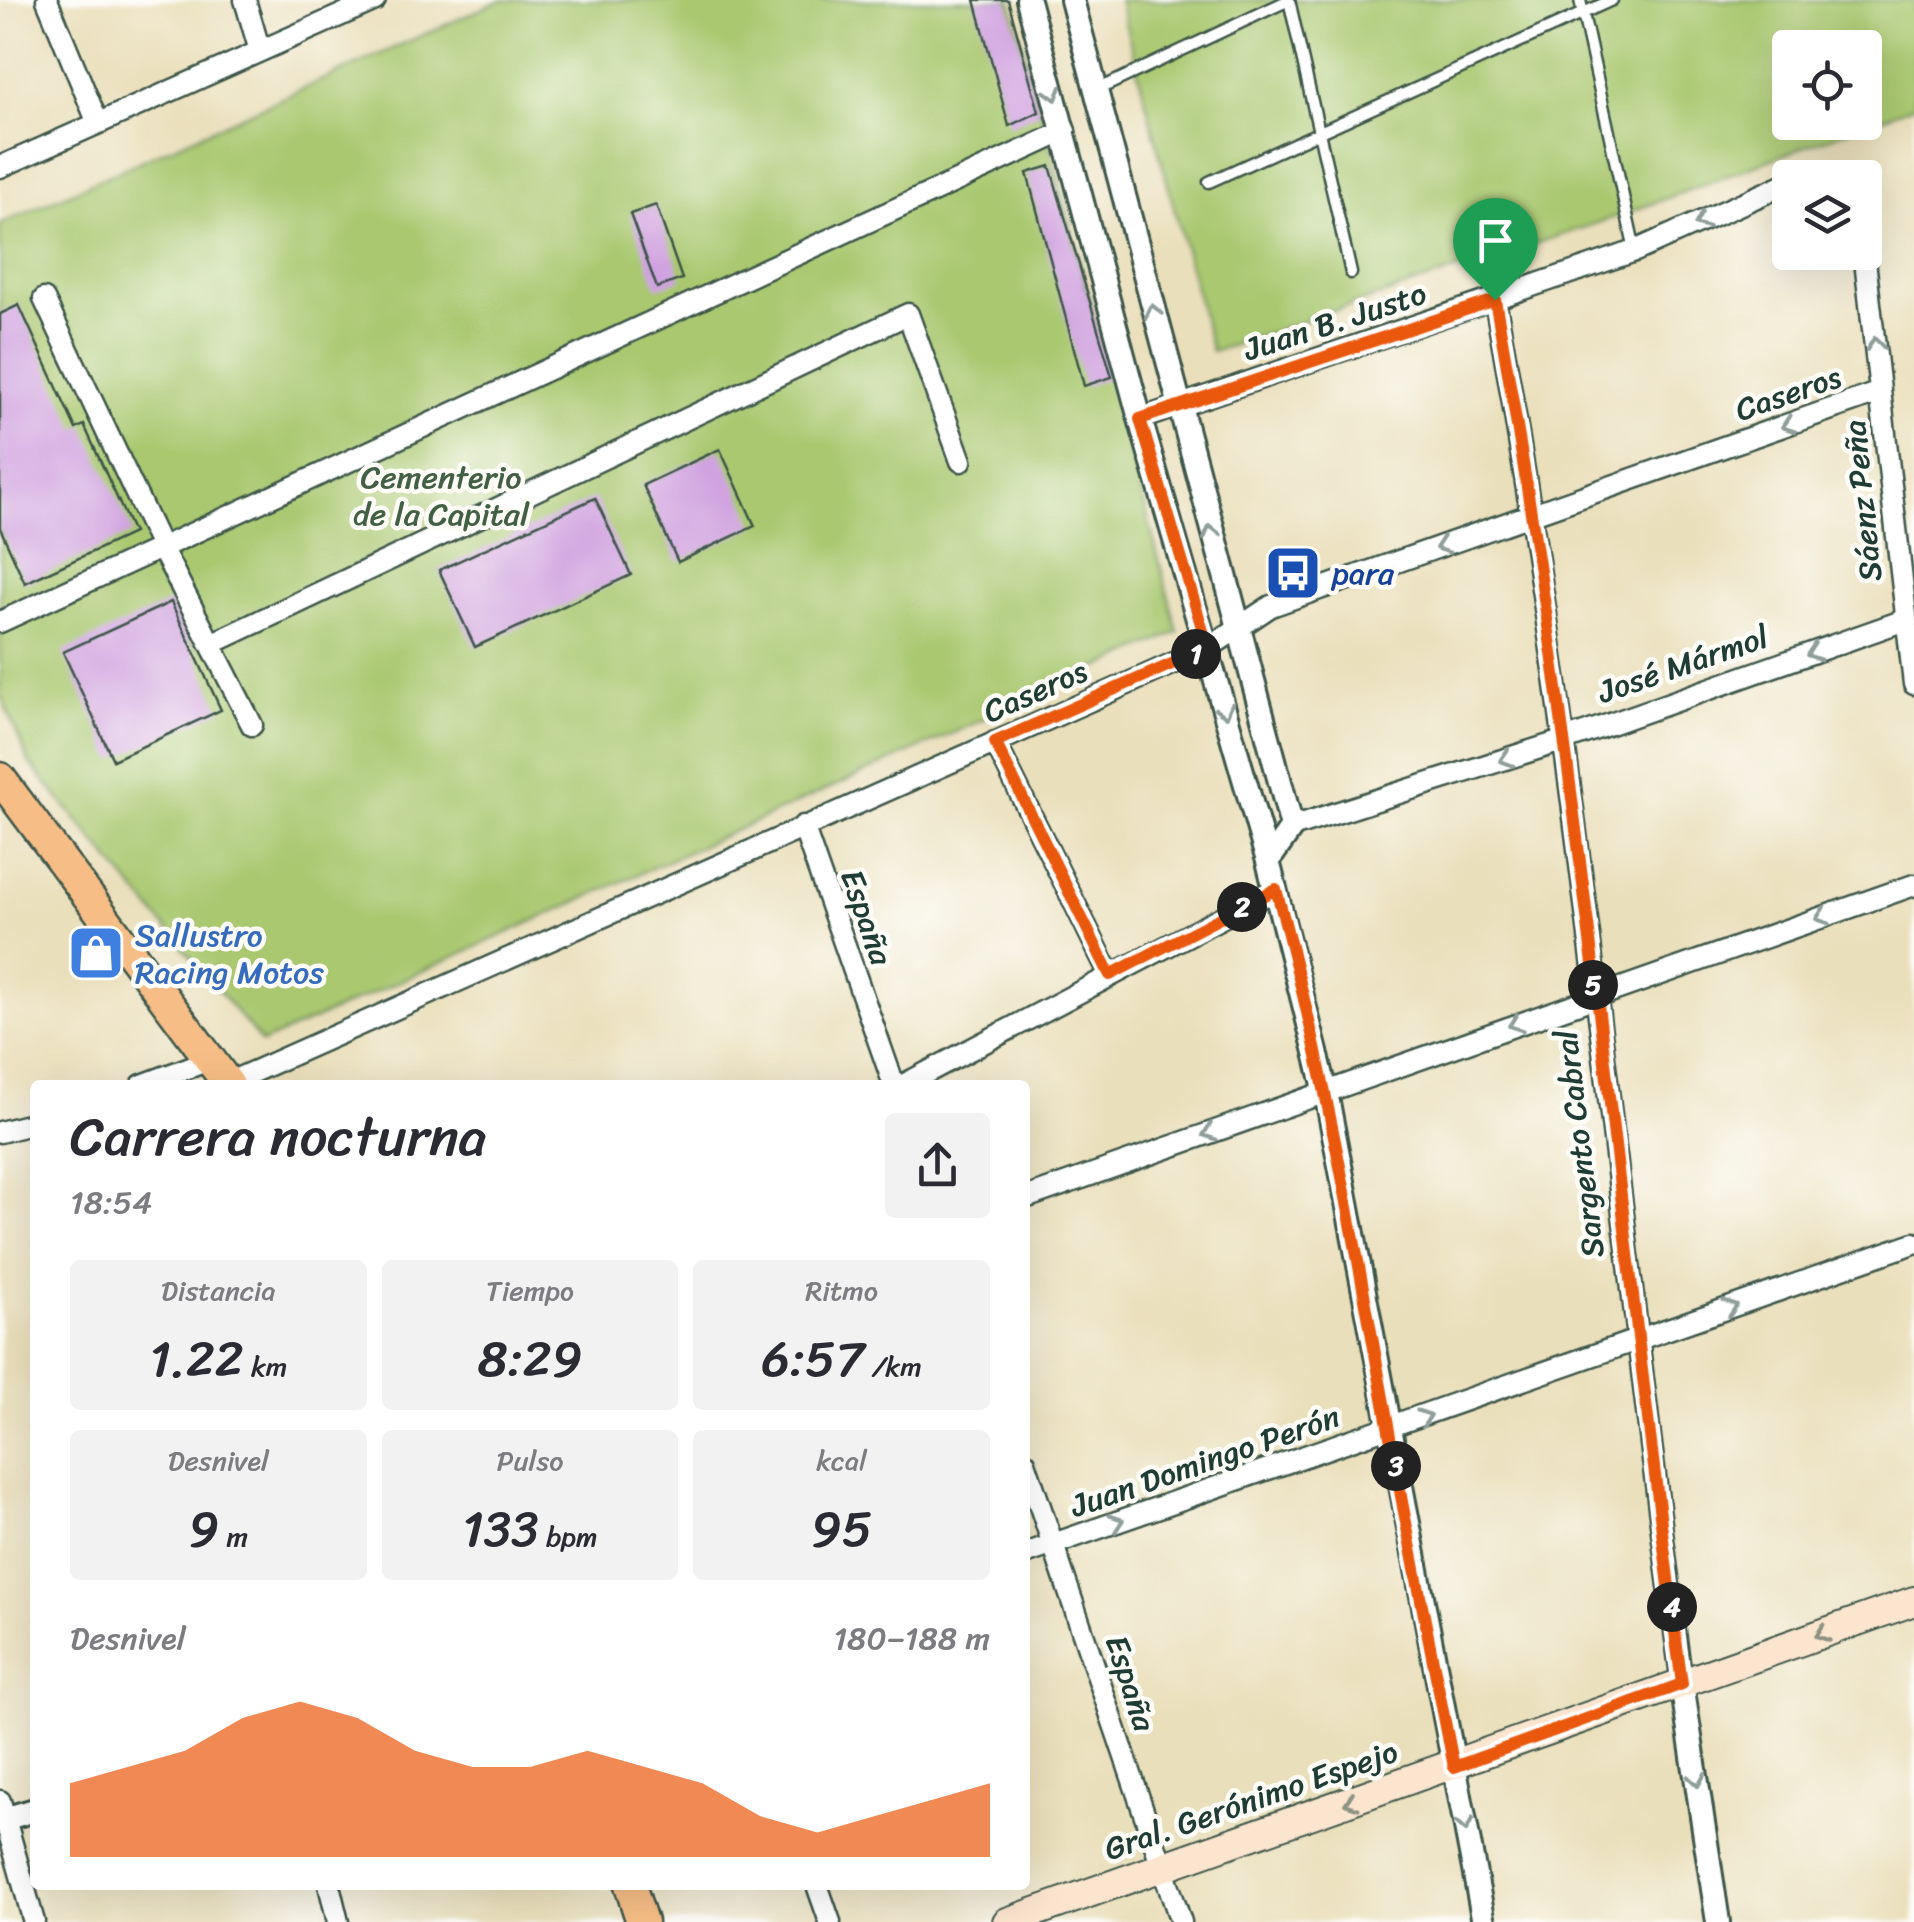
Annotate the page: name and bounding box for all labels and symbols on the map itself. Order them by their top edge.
one-way arrow [1043,85,1064,102]
pin [1453,198,1538,301]
one-way arrow [1693,210,1711,230]
street label: Juan B. Justo [1235,265,1434,378]
one-way arrow [1144,303,1165,320]
one-way arrow [1865,335,1886,351]
street label: Caseros [1727,349,1849,438]
one-way arrow [1781,413,1798,433]
street label: Sáenz Peña [1826,417,1899,584]
park label: Cementerio de la Capital [353,449,530,543]
one-way arrow [1201,524,1222,541]
one-way arrow [1434,534,1451,555]
bus stop icon: para [1263,543,1323,603]
place label: para [1330,545,1395,602]
street label: José Mármol [1589,608,1777,721]
pin: 1 [1171,629,1221,679]
one-way arrow [1806,641,1823,661]
street label: Caseros [974,643,1097,740]
one-way arrow [1213,701,1234,718]
one-way arrow [1498,747,1515,767]
street label: España [824,861,910,974]
pin: 2 [1217,882,1267,932]
one-way arrow [1814,906,1831,926]
place label: Sallustro Racing Motos [135,907,324,1001]
shop icon: Sallustro Racing Motos [66,923,126,983]
pin: 5 [1568,960,1618,1010]
one-way arrow [1508,1013,1525,1033]
street label: Sargento Cabral [1537,1026,1622,1261]
one-way arrow [1201,1122,1218,1142]
one-way arrow [1721,1298,1738,1319]
street label: Juan Domingo Perón [1062,1389,1348,1535]
one-way arrow [1415,1408,1432,1429]
pin: 3 [1371,1441,1421,1491]
one-way arrow [1108,1514,1125,1534]
pin: 4 [1647,1582,1697,1632]
one-way arrow [1815,1622,1832,1643]
street label: España [1088,1627,1173,1740]
street label: Gral. Gerónimo Espejo [1096,1723,1406,1878]
one-way arrow [1686,1772,1707,1789]
one-way arrow [1344,1791,1361,1811]
one-way arrow [1454,1816,1475,1833]

